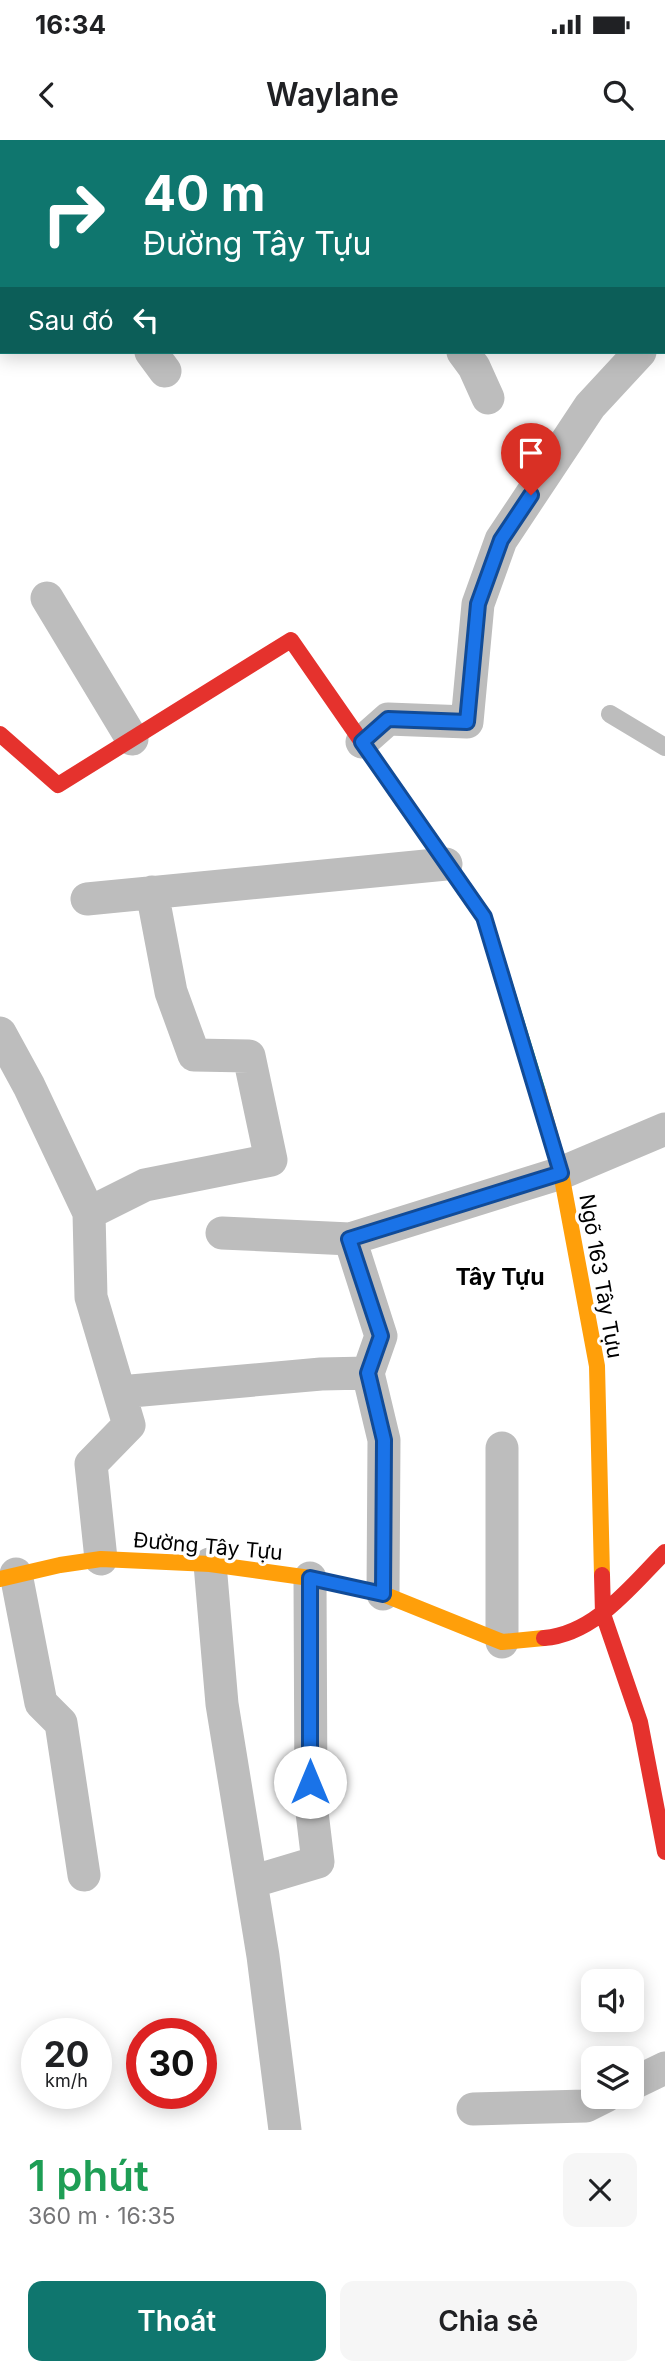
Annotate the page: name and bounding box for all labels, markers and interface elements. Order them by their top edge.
text: 16:34 [35,9,106,40]
text: Waylane [266,75,399,114]
icon: back [28,76,66,114]
icon: search [599,76,637,114]
text: 40 m [143,164,266,223]
icon: right [28,168,119,259]
text: Đường Tây Tựu [143,224,371,263]
icon: left [127,301,165,339]
text: Sau đó [28,305,113,336]
pin [501,423,561,495]
icon: arrive [512,434,550,472]
street label: Ngõ 163 Tây Tựu [574,1192,628,1360]
district label: Tây Tựu [455,1263,545,1291]
street label: Đường Tây Tựu [132,1527,284,1565]
position arrow [273,1745,347,1819]
map controls [581,1969,644,2109]
button: sound [581,1969,644,2032]
speed limit sign: 30 [126,2018,217,2109]
text: 20 [44,2033,89,2075]
button: layers [581,2046,644,2109]
text: km/h [45,2070,88,2091]
text: 1 phút [28,2150,149,2201]
button: close [563,2153,637,2227]
text: 360 m · 16:35 [28,2202,176,2230]
button: Thoát [28,2281,326,2361]
button: Chia sẻ [340,2281,637,2361]

